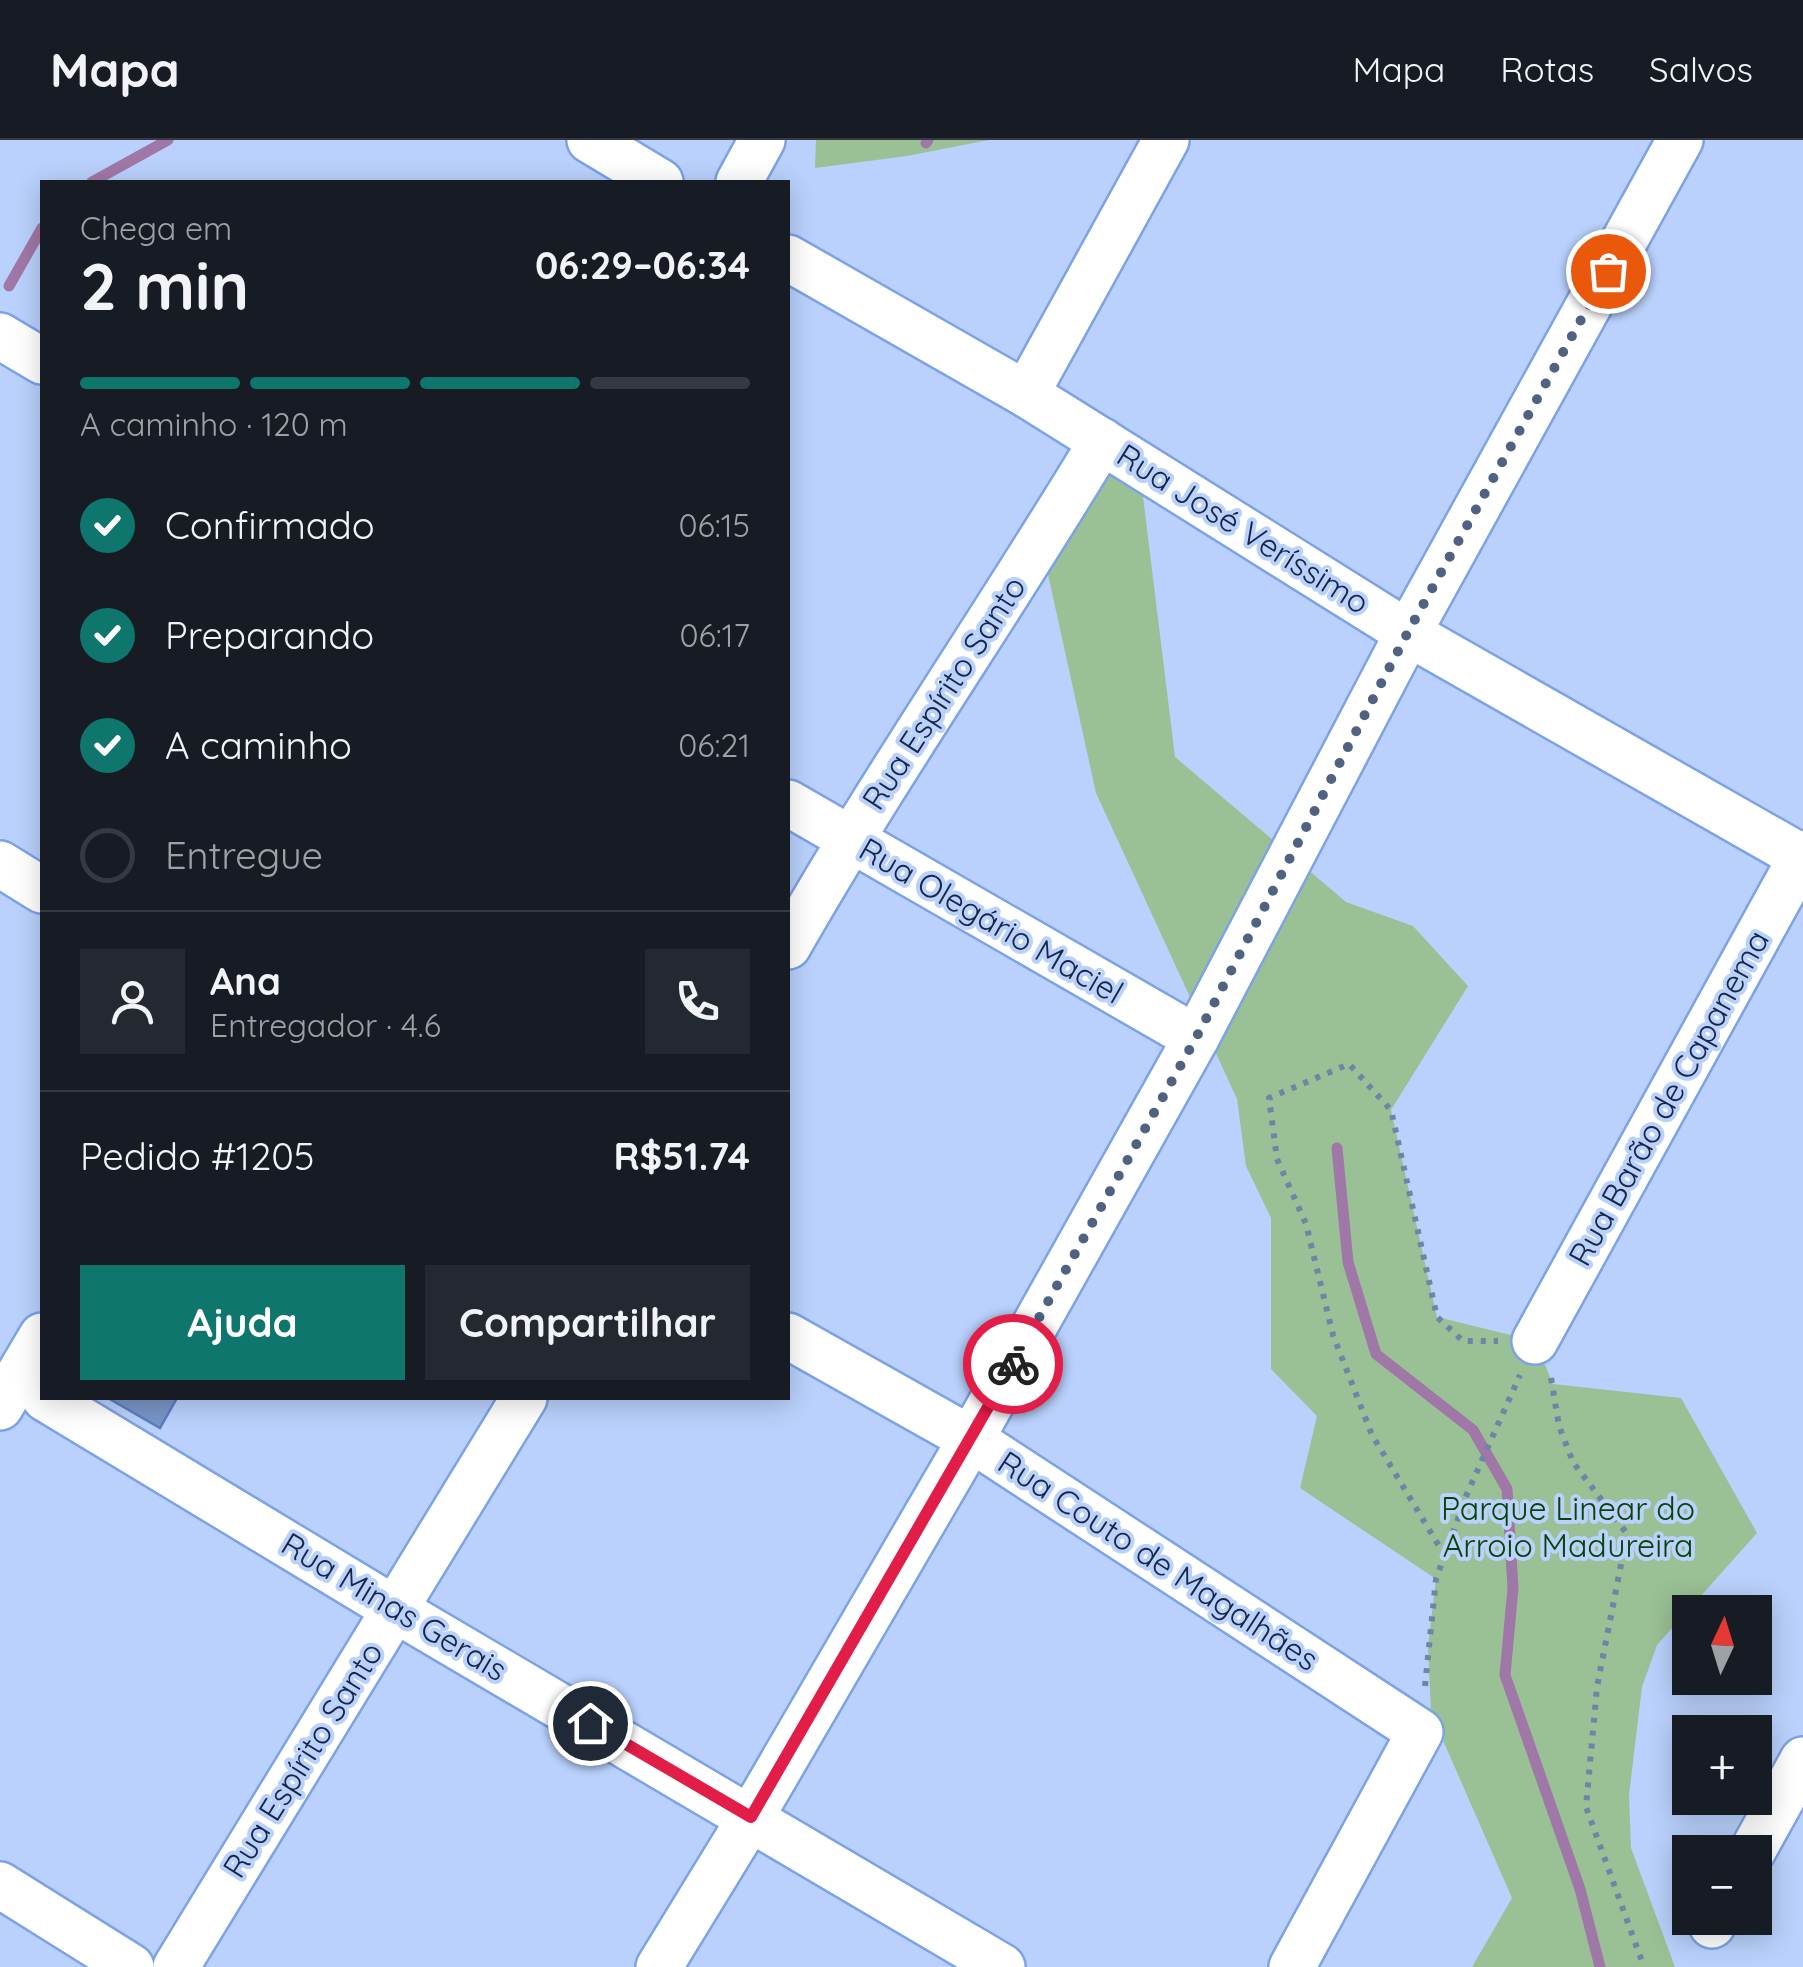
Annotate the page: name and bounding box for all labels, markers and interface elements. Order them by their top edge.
text: Mapa [50,39,180,99]
text: Mapa [1353,47,1445,91]
text: Rotas [1500,47,1594,91]
text: Salvos [1649,47,1753,91]
text: Chega em [80,208,232,248]
pin [1566,229,1651,314]
text: 06:29–06:34 [535,241,750,289]
icon: bag [1581,244,1636,299]
text: 2 min [80,245,249,326]
text: A caminho · 120 m [80,404,348,444]
street label: Rua José Veríssimo [1110,434,1377,622]
icon: check [80,498,135,553]
text: Confirmado [165,501,375,549]
text: 06:15 [678,505,750,545]
street label: Rua Espírito Santo [853,568,1034,817]
icon: check [80,608,135,663]
text: Preparando [165,611,374,659]
text: 06:17 [680,615,750,655]
icon: check [80,718,135,773]
text: A caminho [165,721,352,769]
text: 06:21 [678,725,750,765]
street label: Rua Olegário Maciel [852,828,1131,1012]
text: Entregue [165,831,323,879]
street label: Rua Barão de Capanema [1559,923,1777,1272]
button: person [80,949,185,1054]
button: phone [645,949,750,1054]
text: Ana [210,957,281,1005]
text: Entregador · 4.6 [210,1005,441,1045]
text: Pedido #1205 [80,1132,315,1180]
text: R$51.74 [613,1132,750,1180]
button: Ajuda [80,1265,405,1380]
button: Compartilhar [425,1265,750,1380]
courier [963,1314,1063,1414]
icon: bike [986,1337,1041,1392]
street label: Rua Couto de Magalhães [991,1442,1326,1679]
park label: Parque Linear do Arroio Madureira [1441,1488,1695,1565]
street label: Rua Minas Gerais [275,1523,514,1689]
north arrow [1672,1595,1772,1695]
map controls [1672,1595,1772,1935]
street label: Rua Espírito Santo [213,1634,391,1885]
pin [548,1681,633,1766]
icon: home [563,1696,618,1751]
button: + [1672,1715,1772,1815]
button: − [1672,1835,1772,1935]

